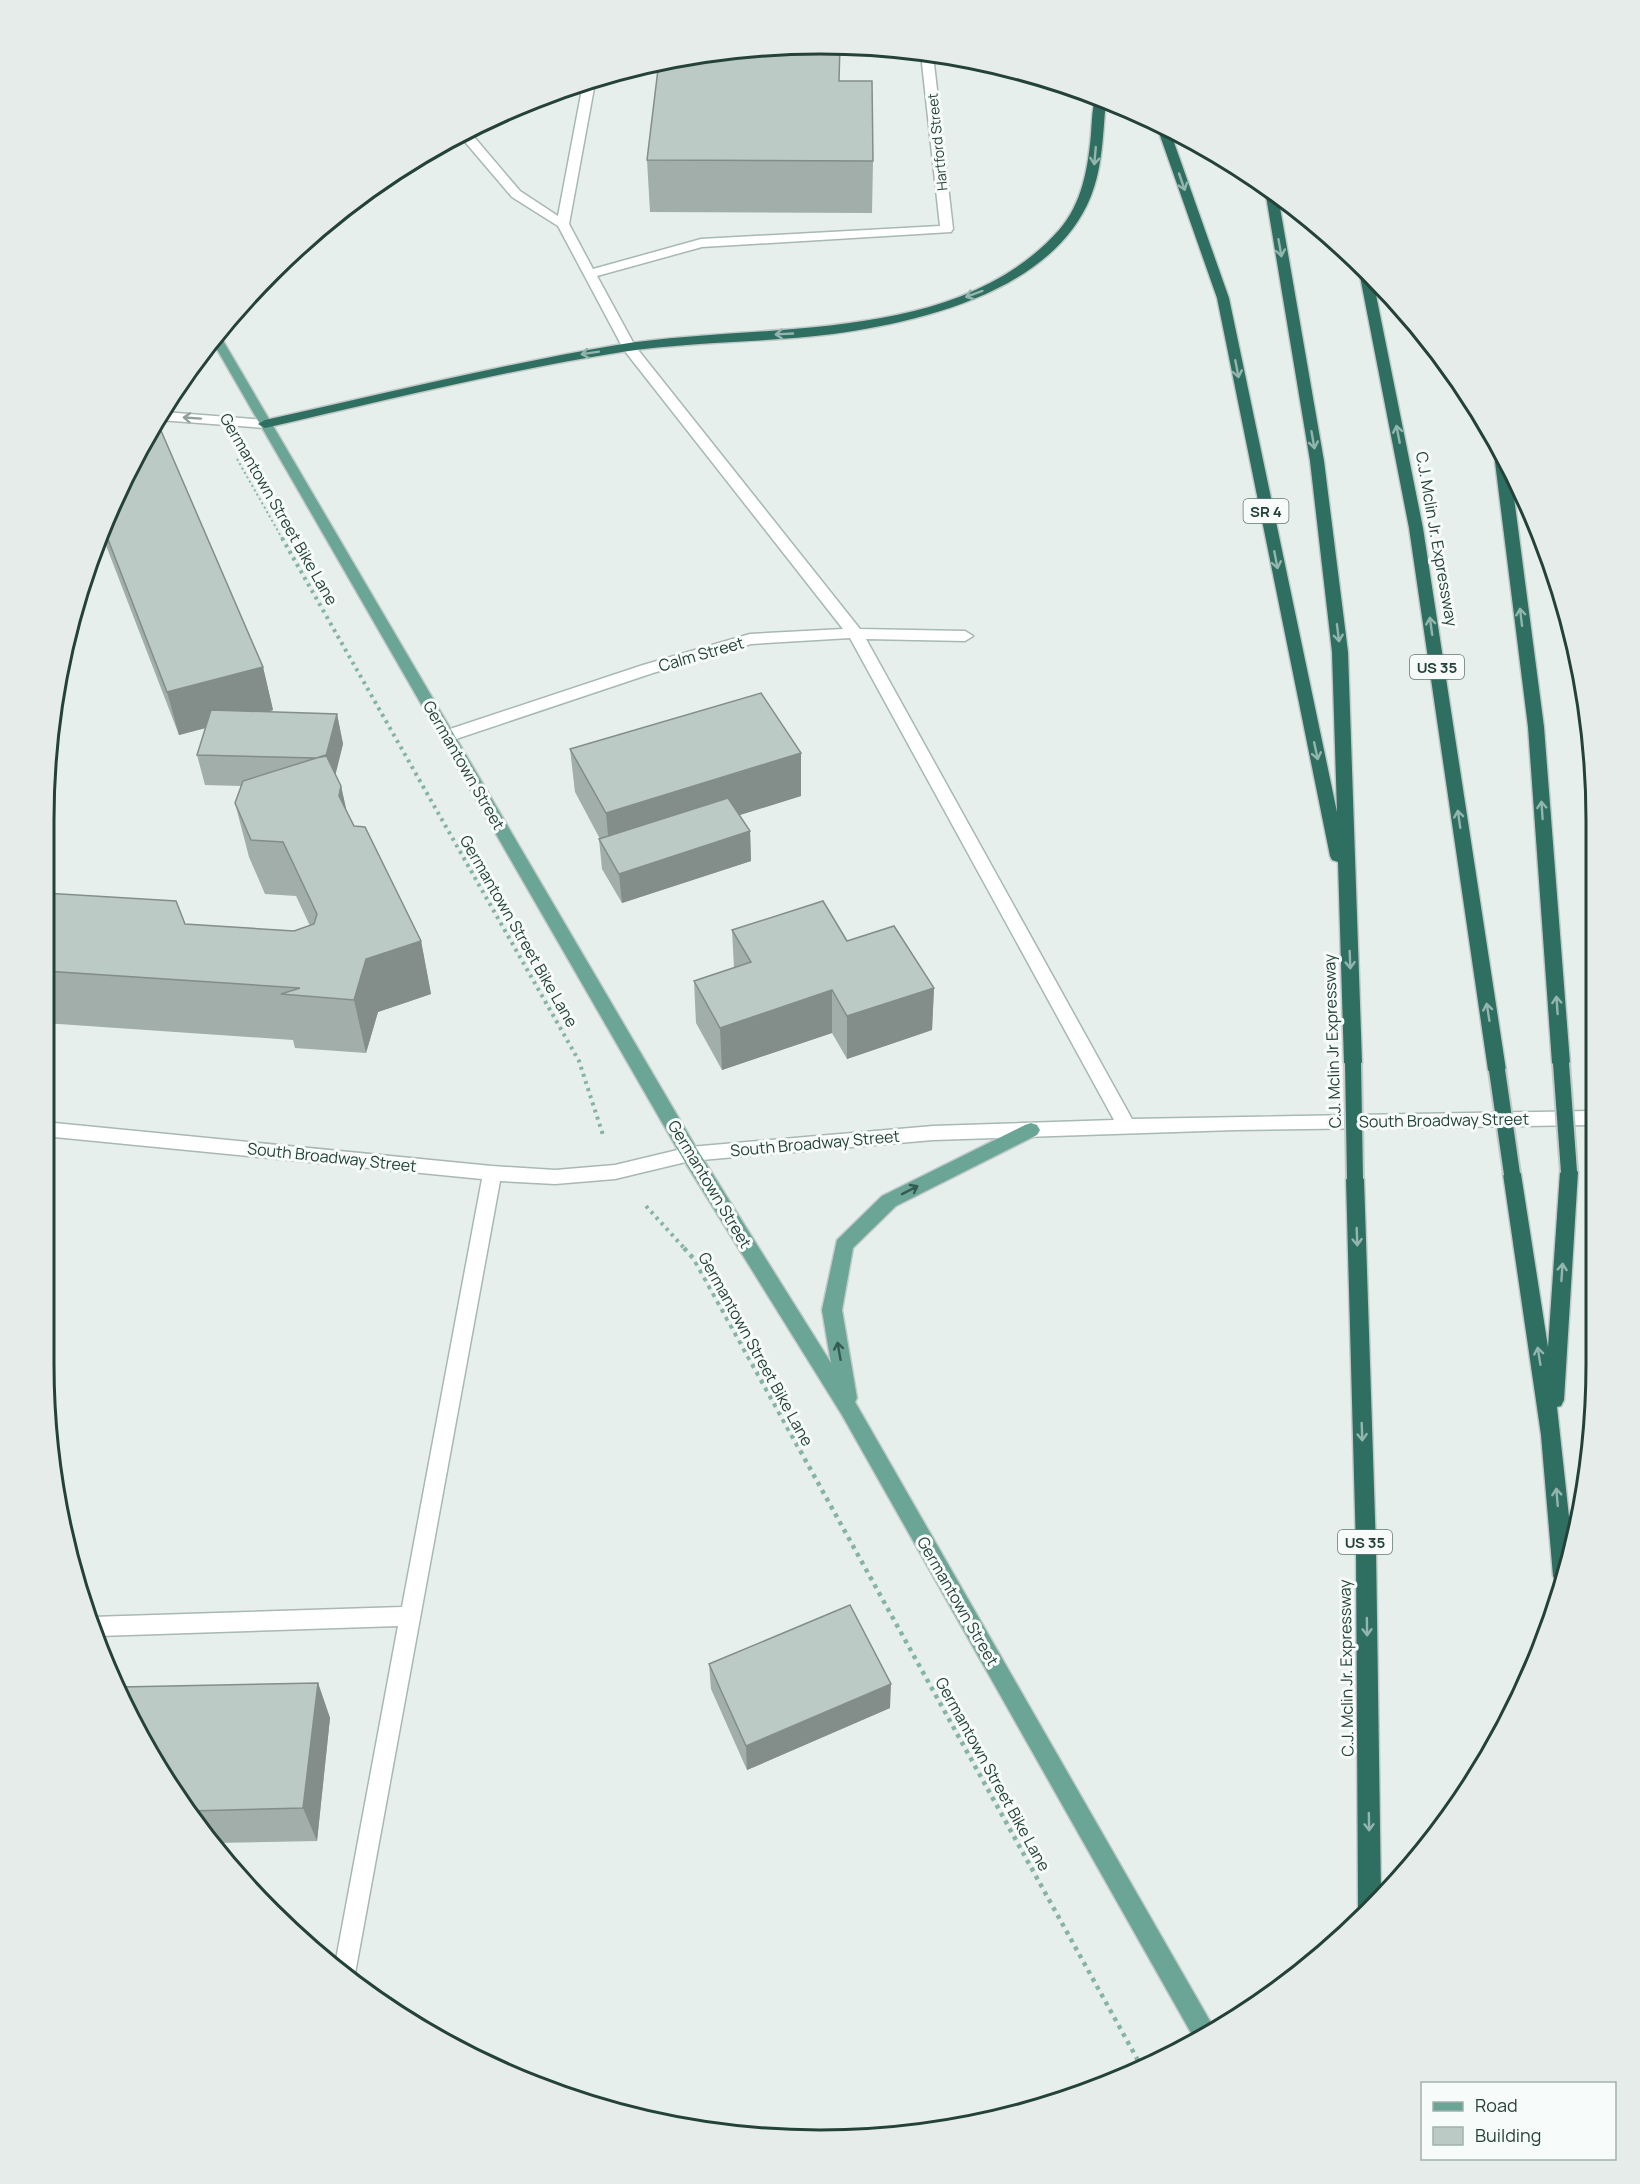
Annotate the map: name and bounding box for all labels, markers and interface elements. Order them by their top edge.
street label: Hartford Street [922,92,952,192]
one-way arrow [1089,145,1100,165]
one-way arrow [1178,172,1189,191]
one-way arrow [1275,237,1286,257]
one-way arrow [965,290,984,301]
one-way arrow [774,328,794,339]
one-way arrow [581,348,600,359]
one-way arrow [1232,359,1244,378]
street label: Germantown Street Bike Lane [215,409,343,609]
one-way arrow [183,413,203,424]
one-way arrow [1392,425,1403,444]
one-way arrow [1308,430,1319,449]
street label: C.J. Mclin Jr. Expressway [1411,450,1463,629]
road number: SR 4 [1244,499,1288,523]
one-way arrow [1271,550,1282,569]
one-way arrow [1516,607,1527,627]
one-way arrow [1425,617,1436,636]
one-way arrow [1333,623,1344,643]
street label: Calm Street [656,631,746,677]
road number: US 35 [1410,655,1464,679]
street label: Germantown Street [418,696,510,834]
one-way arrow [1311,741,1322,760]
one-way arrow [1536,801,1547,821]
one-way arrow [1454,810,1465,829]
street label: Germantown Street Bike Lane [455,831,583,1031]
one-way arrow [1344,950,1355,970]
street label: C.J. Mclin Jr Expressway [1318,953,1346,1128]
one-way arrow [1551,995,1562,1015]
one-way arrow [1482,1002,1493,1022]
street label: South Broadway Street [1359,1108,1529,1132]
street label: Germantown Street [663,1116,757,1252]
street label: South Broadway Street [729,1125,901,1161]
street label: South Broadway Street [246,1137,418,1177]
one-way arrow [901,1184,919,1195]
one-way arrow [1351,1227,1363,1247]
street label: Germantown Street Bike Lane [693,1248,819,1450]
one-way arrow [1557,1262,1568,1282]
one-way arrow [833,1342,844,1362]
one-way arrow [1534,1347,1545,1367]
one-way arrow [1357,1422,1368,1442]
one-way arrow [1551,1487,1562,1507]
road number: US 35 [1338,1530,1392,1554]
street label: Germantown Street [912,1532,1004,1670]
street label: C.J. Mclin Jr. Expressway [1333,1579,1359,1757]
one-way arrow [1361,1616,1372,1636]
street label: Germantown Street Bike Lane [930,1673,1056,1875]
one-way arrow [1363,1811,1375,1831]
legend [1421,2082,1616,2160]
text: Road [1475,2093,1518,2117]
text: Building [1475,2123,1541,2147]

